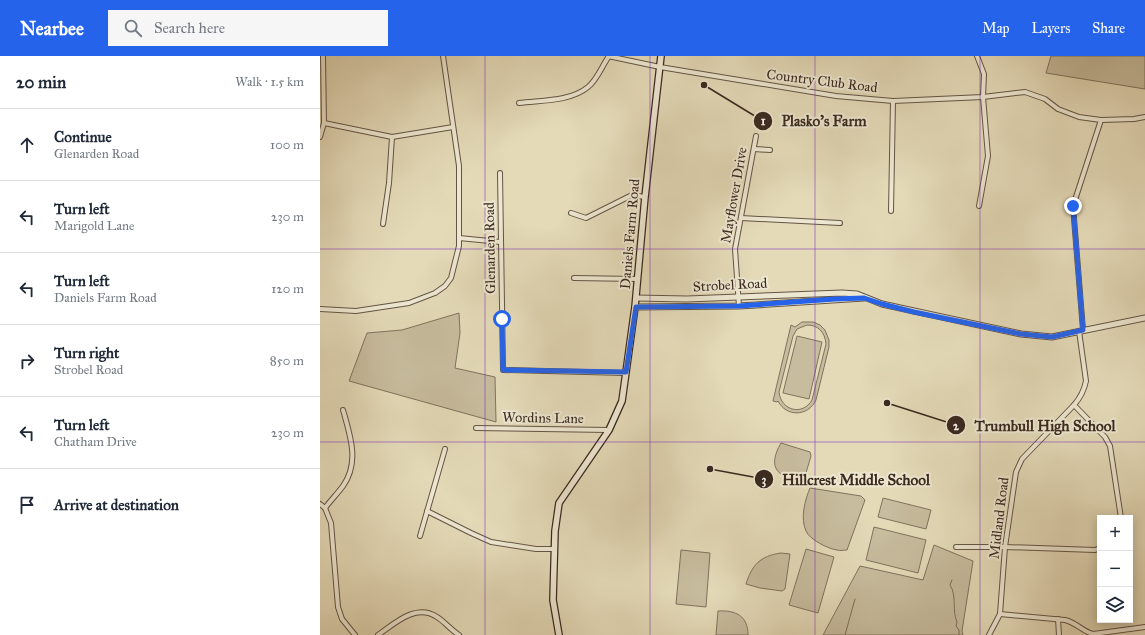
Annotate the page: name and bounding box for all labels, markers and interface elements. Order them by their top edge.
search box [108,10,388,46]
text: Nearbee [20,17,84,40]
icon: search [122,17,144,39]
text: Search here [154,19,225,37]
text: Map [982,20,1010,37]
text: Layers [1032,20,1070,37]
text: Share [1092,20,1125,37]
street label: Country Club Road [765,66,879,96]
text: 20 min [16,72,66,93]
text: Walk · 1.5 km [235,74,304,90]
callout: Plasko's Farm [753,107,874,134]
text: Plasko's Farm [781,112,867,130]
text: 1 [761,114,766,128]
text: Continue [54,128,112,146]
icon: ahead [16,134,38,156]
text: 100 m [270,137,304,153]
street label: Mayflower Drive [717,145,751,244]
text: Glenarden Road [54,146,139,162]
street label: Daniels Farm Road [617,178,643,290]
route end [1064,197,1082,215]
text: Turn left [54,200,110,218]
street label: Glenarden Road [481,202,499,294]
icon: left [16,206,38,228]
text: 230 m [271,209,304,225]
text: Marigold Lane [54,218,134,234]
text: Turn left [54,272,110,290]
street label: Strobel Road [692,275,768,295]
icon: left [16,278,38,300]
text: 120 m [271,281,304,297]
text: Daniels Farm Road [54,290,157,306]
route start [493,310,511,328]
text: Turn right [54,344,119,362]
icon: right [16,350,38,372]
text: 850 m [270,353,304,369]
text: Strobel Road [54,362,123,378]
street label: Wordins Lane [502,409,584,427]
callout: Trumbull High School [946,412,1123,439]
text: Turn left [54,416,110,434]
text: Trumbull High School [974,417,1116,436]
text: 2 [953,419,960,433]
icon: left [16,422,38,444]
text: 230 m [271,425,304,441]
text: Chatham Drive [54,434,137,450]
callout: Hillcrest Middle School [754,466,938,493]
text: Hillcrest Middle School [782,471,931,489]
text: 3 [762,473,767,488]
street label: Midland Road [986,476,1012,560]
icon: arrive [16,494,38,516]
text: Arrive at destination [54,496,179,514]
map controls [1097,515,1133,623]
button: + [1097,515,1133,551]
button: − [1097,551,1133,587]
button: layers [1097,587,1133,623]

